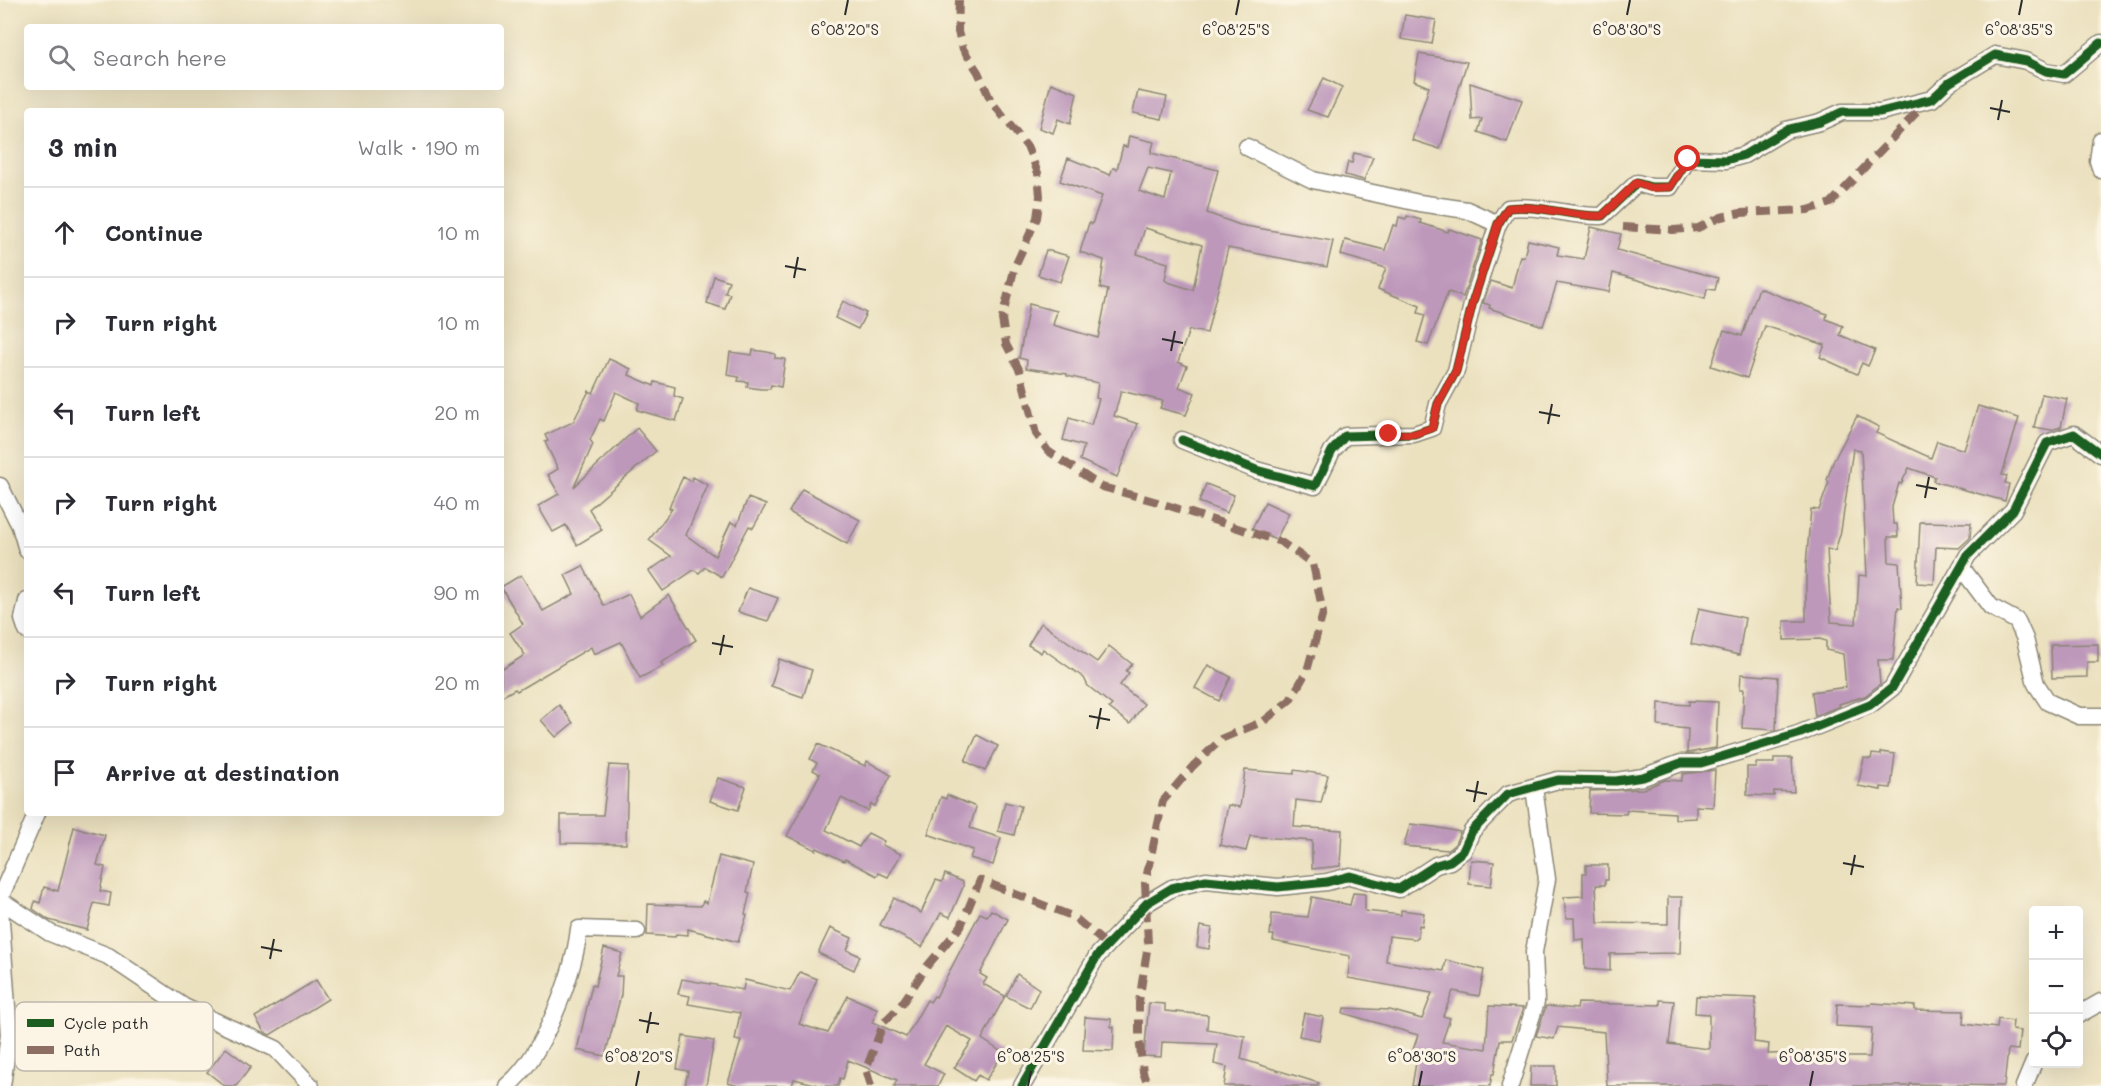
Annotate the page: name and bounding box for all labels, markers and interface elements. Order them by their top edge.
text: 6°08'20"S [811,19,879,39]
text: 6°08'25"S [1202,19,1270,39]
text: 6°08'30"S [1593,19,1661,39]
text: 6°08'35"S [1985,19,2053,39]
search box [24,24,504,90]
icon: search [45,41,78,74]
text: Search here [93,43,227,72]
text: 3 min [48,130,117,164]
text: Walk · 190 m [357,134,480,160]
route start [1674,145,1700,171]
icon: ahead [48,216,81,249]
text: Continue [105,218,203,247]
text: 10 m [436,219,480,245]
icon: right [48,306,81,339]
text: Turn right [105,308,217,337]
text: 10 m [436,309,480,335]
icon: left [48,396,81,429]
text: Turn left [105,398,201,427]
text: 20 m [434,399,480,425]
route end [1375,420,1401,446]
icon: right [48,486,81,519]
text: Turn right [105,488,217,517]
text: 40 m [434,489,480,515]
icon: left [48,576,81,609]
text: Turn left [105,578,201,607]
text: 90 m [434,579,480,605]
icon: right [48,666,81,699]
text: Turn right [105,668,217,697]
text: 20 m [434,669,480,695]
icon: arrive [48,756,81,789]
text: Arrive at destination [105,758,340,787]
map controls [2029,906,2083,1068]
button: + [2029,906,2083,960]
button: − [2029,960,2083,1014]
legend [15,1002,213,1071]
text: Cycle path [64,1012,148,1033]
button: locate [2029,1014,2083,1068]
text: Path [64,1039,100,1060]
text: 6°08'20"S [605,1046,673,1066]
text: 6°08'25"S [997,1046,1065,1066]
text: 6°08'30"S [1388,1046,1456,1066]
text: 6°08'35"S [1779,1046,1847,1066]

